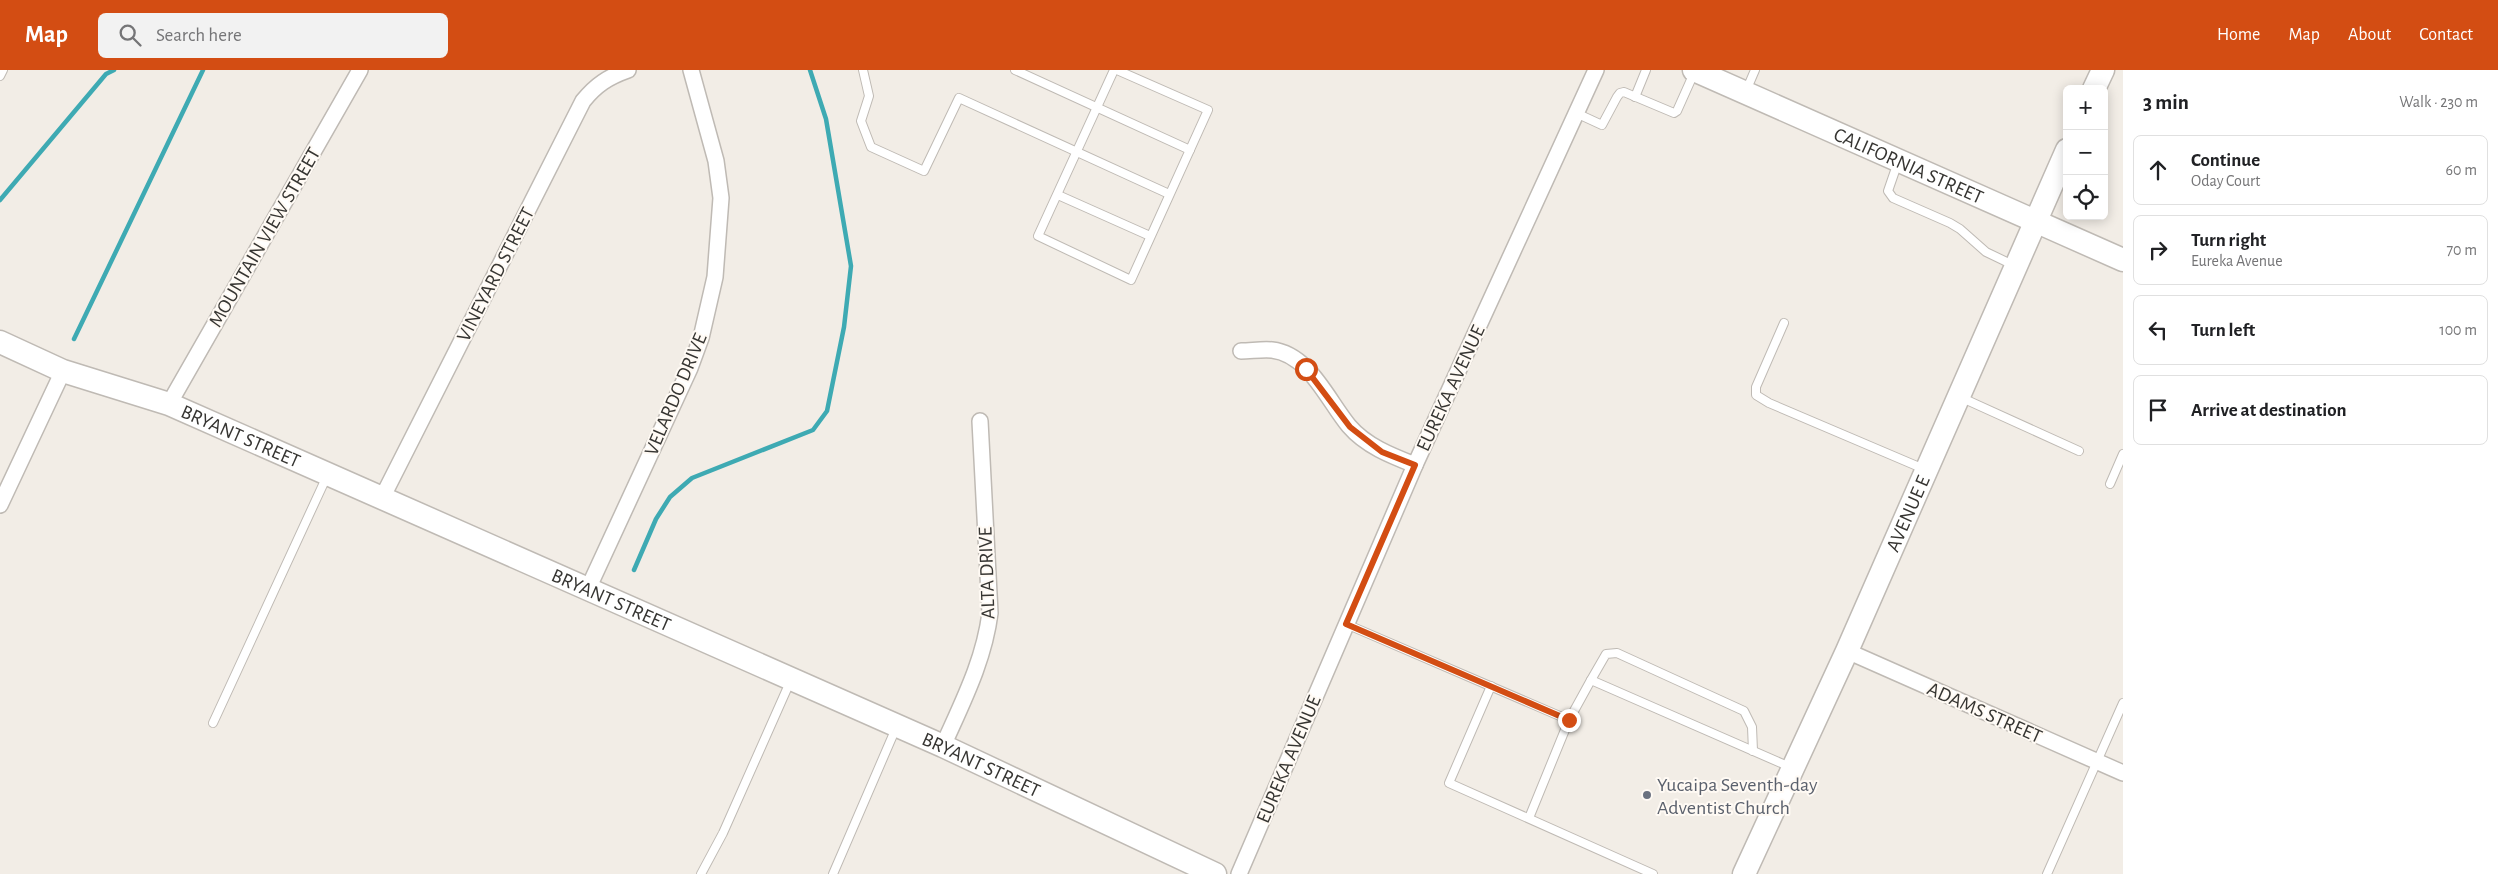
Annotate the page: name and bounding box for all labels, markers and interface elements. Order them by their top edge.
search box [98,13,448,58]
icon: search [116,21,144,49]
text: Map [25,23,68,47]
text: Search here [156,26,242,45]
text: Home [2217,26,2260,44]
text: Map [2288,26,2320,44]
text: About [2348,26,2391,44]
text: Contact [2419,26,2473,44]
map controls [2063,85,2108,220]
button: + [2063,85,2108,130]
text: 3 min [2143,92,2189,113]
text: Walk · 230 m [2399,94,2478,110]
street label: CALIFORNIA STREET [1831,124,1986,208]
button: − [2063,130,2108,175]
street label: MOUNTAIN VIEW STREET [205,144,325,331]
text: Continue [2191,151,2260,170]
icon: ahead [2144,156,2172,184]
text: 60 m [2446,162,2477,178]
text: Oday Court [2191,173,2260,189]
button: locate [2063,175,2108,220]
street label: VINEYARD STREET [453,204,538,345]
text: Turn right [2191,231,2266,250]
icon: right [2144,236,2172,264]
text: 70 m [2446,242,2477,258]
text: Eureka Avenue [2191,253,2283,269]
icon: left [2144,316,2172,344]
text: Turn left [2191,321,2255,340]
street label: EUREKA AVENUE [1413,322,1489,455]
text: 100 m [2439,322,2477,338]
street label: VELARDO DRIVE [641,330,711,458]
route start [1295,358,1318,381]
icon: arrive [2144,396,2172,424]
text: Arrive at destination [2191,401,2347,420]
street label: BRYANT STREET [178,402,303,472]
street label: AVENUE E [1883,472,1934,555]
street label: ALTA DRIVE [975,526,999,619]
street label: BRYANT STREET [548,565,674,635]
street label: ADAMS STREET [1924,679,2045,747]
street label: EUREKA AVENUE [1253,692,1325,826]
route end [1558,709,1581,732]
street label: BRYANT STREET [919,729,1043,801]
place label: Yucaipa Seventh-day Adventist Church [1657,775,1818,818]
marker: Yucaipa Seventh-day Adventist Church [1641,789,1653,801]

